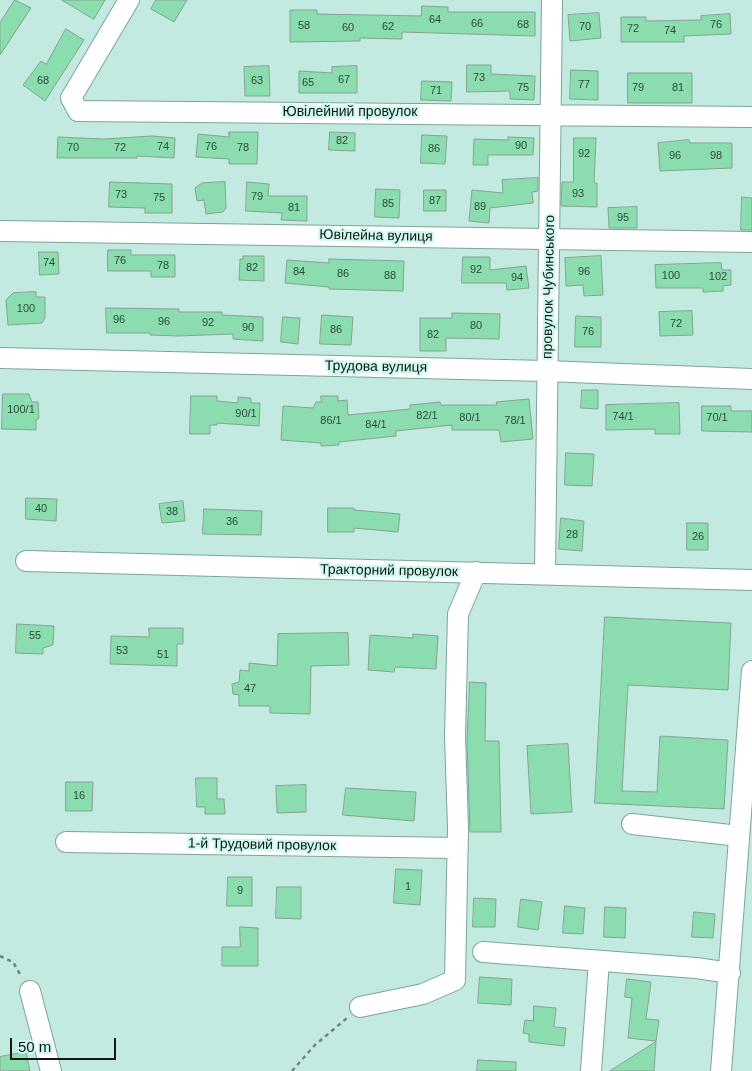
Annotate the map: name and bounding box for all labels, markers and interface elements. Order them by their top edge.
house number: 64 [429,13,441,27]
house number: 66 [471,17,483,31]
house number: 68 [517,18,529,32]
house number: 76 [710,18,722,32]
house number: 58 [298,19,310,33]
house number: 62 [382,20,394,34]
house number: 70 [579,20,591,34]
house number: 60 [342,21,354,35]
house number: 72 [627,22,639,36]
house number: 74 [664,24,676,38]
house number: 73 [473,71,485,85]
house number: 67 [338,73,350,87]
house number: 68 [37,74,49,88]
house number: 63 [251,74,263,88]
house number: 65 [302,76,314,90]
house number: 77 [578,78,590,92]
house number: 75 [517,81,529,95]
house number: 79 [632,81,644,95]
house number: 81 [672,81,684,95]
house number: 71 [430,84,442,98]
street label: Ювілейний провулок [283,104,417,120]
house number: 82 [336,134,348,148]
house number: 90 [515,139,527,153]
house number: 74 [157,140,169,154]
house number: 76 [205,140,217,154]
house number: 70 [67,141,79,155]
house number: 72 [114,141,126,155]
house number: 78 [237,141,249,155]
house number: 86 [428,142,440,156]
house number: 92 [578,147,590,161]
house number: 96 [669,149,681,163]
house number: 98 [710,149,722,163]
house number: 93 [572,187,584,201]
house number: 73 [115,188,127,202]
house number: 79 [251,190,263,204]
house number: 75 [153,191,165,205]
house number: 87 [429,194,441,208]
house number: 85 [382,197,394,211]
house number: 89 [474,200,486,214]
house number: 81 [288,201,300,215]
house number: 95 [617,211,629,225]
street label: провулок Чубинського [539,215,559,359]
street label: Ювілейна вулиця [319,227,433,245]
house number: 76 [114,254,126,268]
house number: 74 [43,256,55,270]
house number: 78 [157,259,169,273]
house number: 82 [246,261,258,275]
house number: 92 [470,263,482,277]
house number: 84 [293,265,305,279]
house number: 96 [578,265,590,279]
house number: 86 [337,267,349,281]
house number: 88 [384,269,396,283]
house number: 100 [662,269,680,283]
house number: 102 [709,270,727,284]
house number: 94 [511,271,523,285]
house number: 100 [17,302,35,316]
house number: 96 [113,313,125,327]
house number: 96 [158,315,170,329]
house number: 92 [202,316,214,330]
house number: 72 [670,317,682,331]
house number: 80 [470,319,482,333]
house number: 90 [242,321,254,335]
house number: 86 [330,323,342,337]
house number: 76 [582,325,594,339]
house number: 82 [427,328,439,342]
street label: Трудова вулиця [325,358,427,376]
house number: 100/1 [7,403,35,417]
house number: 90/1 [235,407,257,421]
house number: 82/1 [416,409,438,423]
house number: 74/1 [612,410,634,424]
house number: 80/1 [459,411,481,425]
house number: 70/1 [706,411,728,425]
house number: 86/1 [320,414,342,428]
house number: 78/1 [504,414,526,428]
house number: 84/1 [365,418,387,432]
house number: 40 [35,502,47,516]
house number: 38 [166,505,178,519]
house number: 36 [226,515,238,529]
house number: 28 [566,528,578,542]
house number: 26 [692,530,704,544]
street label: Тракторний провулок [320,561,458,581]
house number: 55 [29,629,41,643]
house number: 53 [116,644,128,658]
house number: 51 [157,648,169,662]
house number: 47 [244,682,256,696]
house number: 16 [73,789,85,803]
street label: 1-й Трудовий провулок [188,835,336,855]
house number: 1 [405,880,411,894]
house number: 9 [237,884,243,898]
scale bar [12,1028,119,1060]
text: 50 m [18,1038,51,1055]

